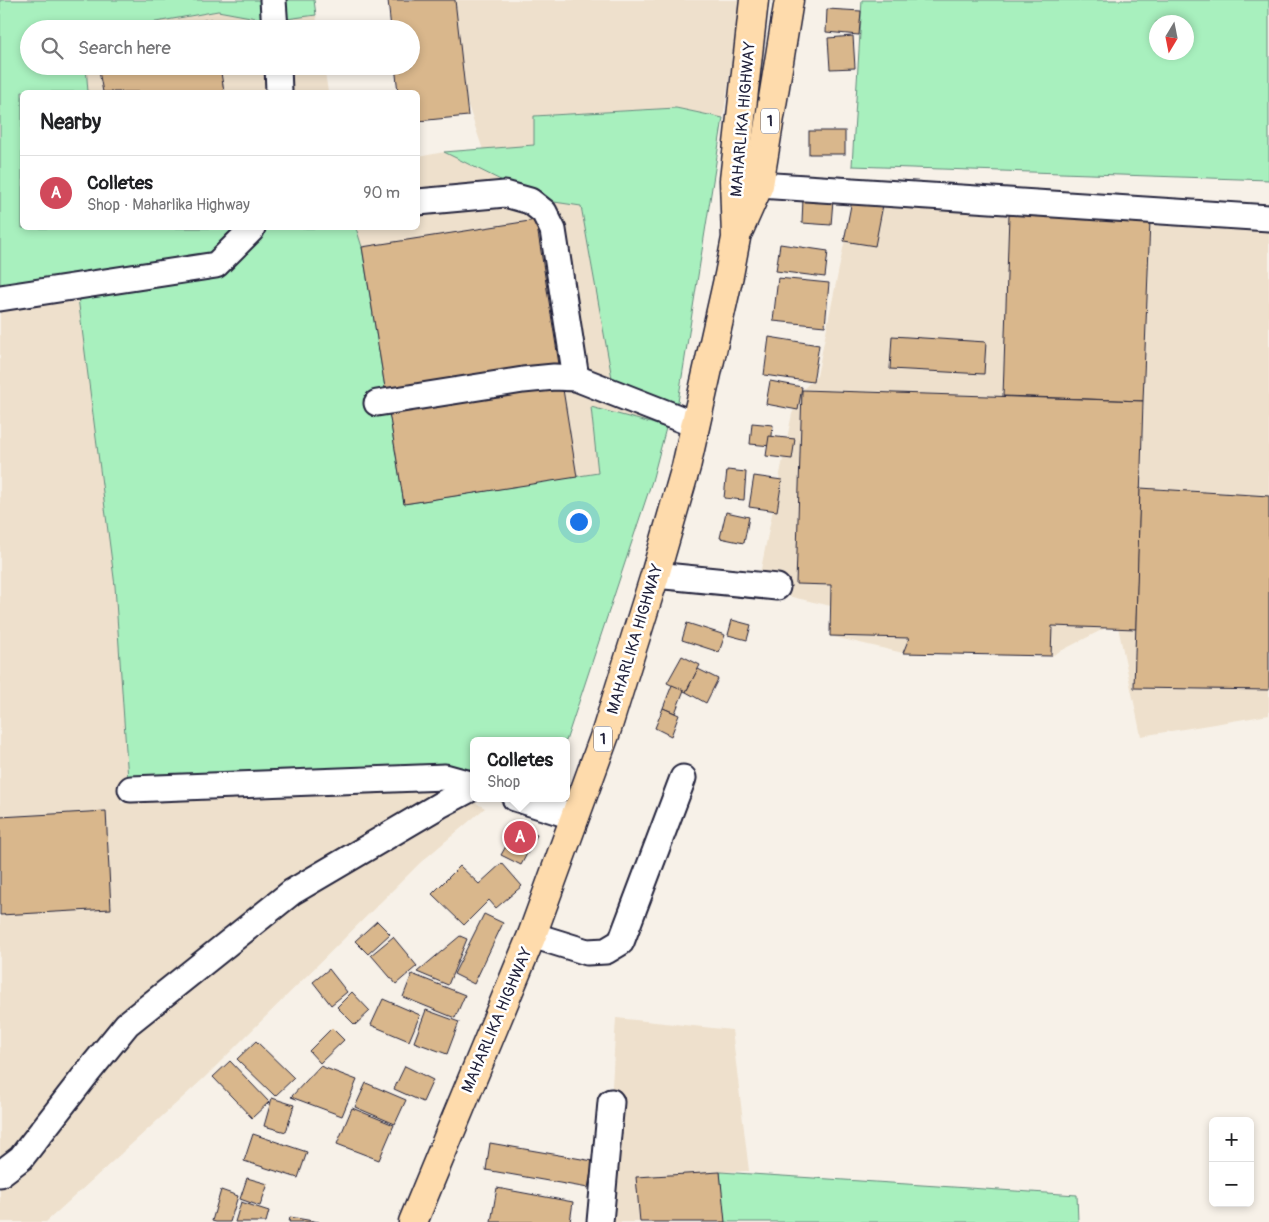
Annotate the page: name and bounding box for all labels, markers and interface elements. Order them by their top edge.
north arrow [1149,15,1194,60]
search box [20,20,420,75]
icon: search [38,34,66,62]
text: Search here [78,36,171,60]
street label: MAHARLIKA HIGHWAY [726,40,760,198]
road number: 1 [761,108,779,134]
text: Nearby [40,109,101,136]
text: Colletes [87,171,153,195]
text: A [51,183,61,203]
text: 90 m [363,183,400,203]
text: Shop · Maharlika Highway [87,195,250,215]
your location [566,509,592,535]
street label: MAHARLIKA HIGHWAY [603,561,667,717]
road number: 1 [594,726,612,752]
popup [470,737,570,802]
text: Colletes [487,748,553,772]
text: Shop [487,772,520,792]
pin: A [504,818,536,856]
street label: MAHARLIKA HIGHWAY [457,944,537,1096]
map controls [1209,1117,1254,1207]
button: + [1209,1117,1254,1162]
button: − [1209,1162,1254,1207]

